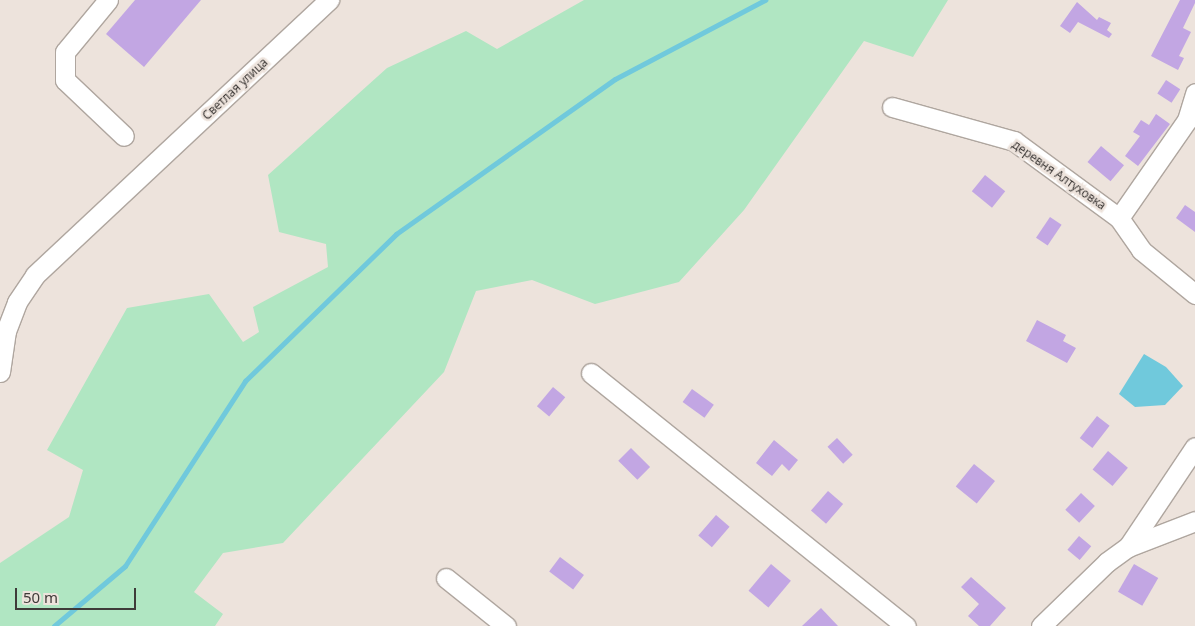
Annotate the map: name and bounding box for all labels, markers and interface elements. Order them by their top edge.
street label: Светлая улица [199,55,271,123]
street label: деревня Алтуховка [1009,137,1109,213]
scale bar [18,578,139,610]
text: 50 m [23,587,58,607]

